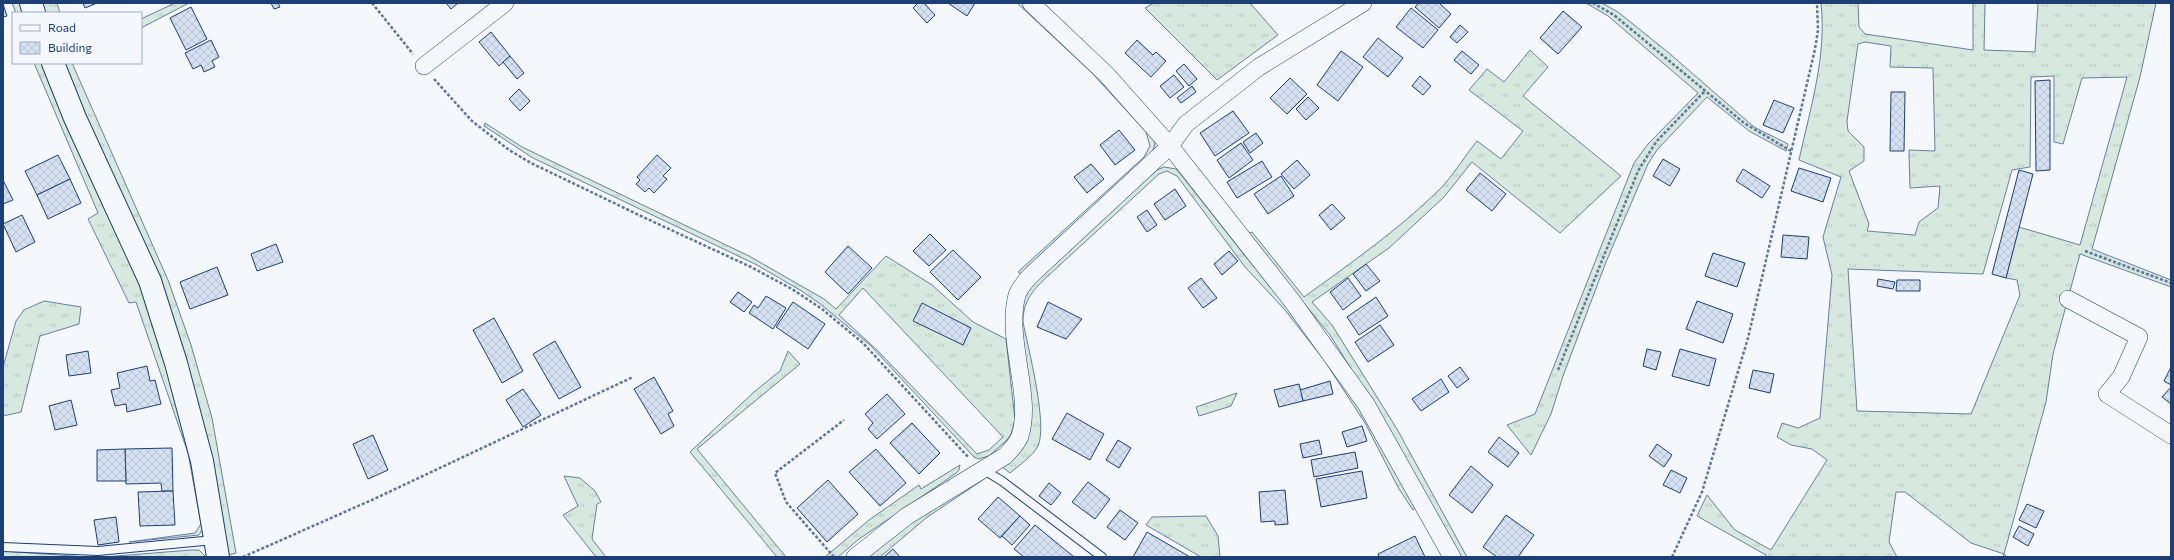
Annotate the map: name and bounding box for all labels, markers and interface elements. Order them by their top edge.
legend [12,12,142,64]
text: Road [48,20,76,34]
text: Building [48,40,92,54]

